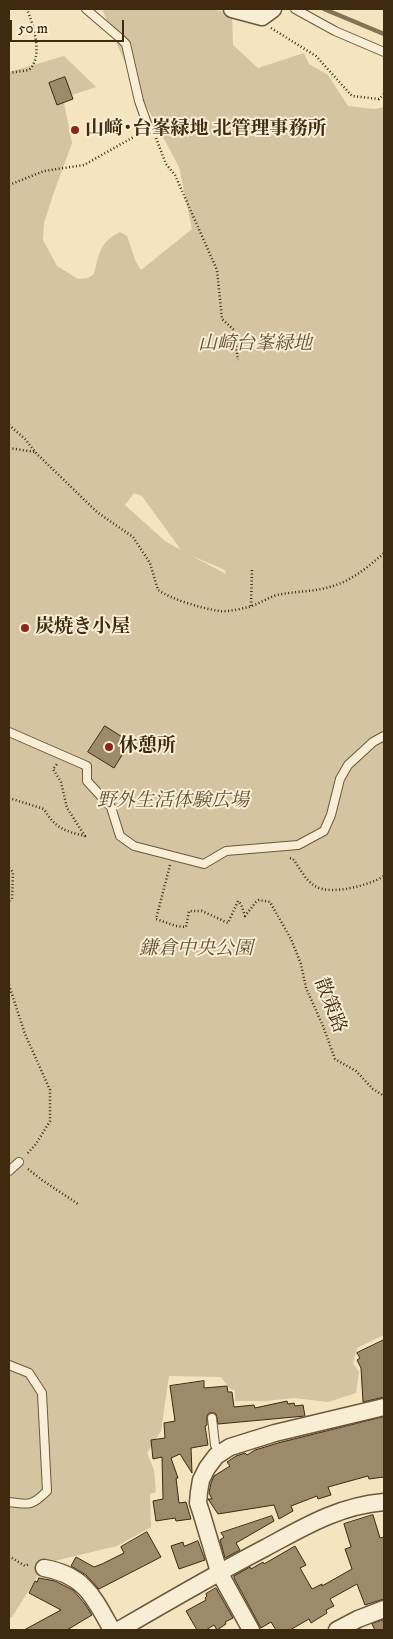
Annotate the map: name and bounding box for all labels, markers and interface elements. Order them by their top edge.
scale bar [12,10,126,42]
text: 50 m [18,19,48,38]
place label: 山﨑･台峯緑地 北管理事務所 [85,119,327,141]
marker: 山﨑･台峯緑地 北管理事務所 [69,124,81,136]
park label: 山崎台峯緑地 [198,334,312,356]
place label: 炭焼き小屋 [35,617,130,639]
marker: 炭焼き小屋 [19,622,31,634]
place label: 休憩所 [119,736,176,758]
marker: 休憩所 [103,741,115,753]
park label: 野外生活体験広場 [97,791,249,813]
park label: 鎌倉中央公園 [139,939,253,961]
street label: 散策路 [308,975,350,1037]

